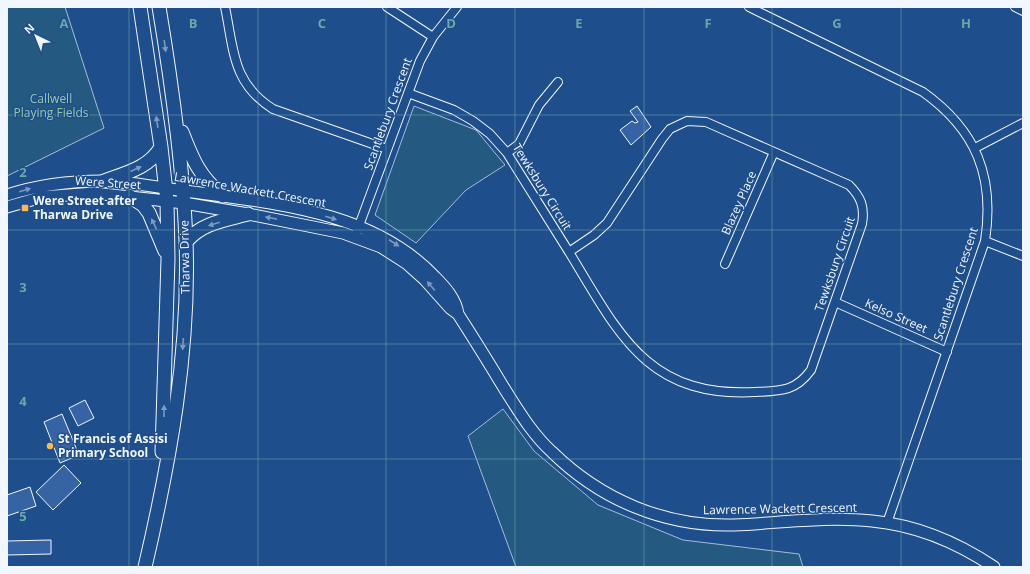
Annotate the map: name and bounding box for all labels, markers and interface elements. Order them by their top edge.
text: A [60,14,69,32]
text: B [189,14,198,32]
text: C [318,14,326,32]
text: D [446,14,456,32]
text: E [575,14,583,32]
text: F [704,14,712,32]
text: G [832,14,842,32]
text: H [961,14,971,32]
north arrow [16,16,56,56]
text: N [20,20,37,37]
one-way arrow [162,39,168,52]
street label: Scantlebury Crescent [359,55,416,172]
park label: Callwell Playing Fields [14,90,89,121]
one-way arrow [154,116,160,128]
street label: Tewksbury Circuit [509,140,576,233]
text: 2 [19,163,27,181]
one-way arrow [130,166,142,172]
street label: Lawrence Wackett Crescent [173,168,327,211]
street label: Blazey Place [717,168,760,237]
street label: Were Street [74,172,142,193]
one-way arrow [19,187,31,193]
place label: Were Street after Tharwa Drive [33,192,137,223]
marker: Were Street after Tharwa Drive [20,203,30,213]
street label: Tewksbury Circuit [810,214,859,314]
one-way arrow [265,215,277,221]
one-way arrow [326,215,338,221]
one-way arrow [151,218,157,229]
street label: Tharwa Drive [175,220,194,294]
one-way arrow [208,221,220,227]
street label: Scantlebury Crescent [929,225,982,343]
one-way arrow [388,240,400,247]
text: 3 [19,278,27,296]
one-way arrow [427,281,436,292]
street label: Kelso Street [862,294,930,337]
one-way arrow [179,338,186,350]
text: 4 [19,392,27,410]
one-way arrow [161,405,168,417]
place label: St Francis of Assisi Primary School [58,430,168,461]
marker: St Francis of Assisi Primary School [45,441,55,451]
street label: Lawrence Wackett Crescent [703,499,857,518]
text: 5 [19,507,27,525]

